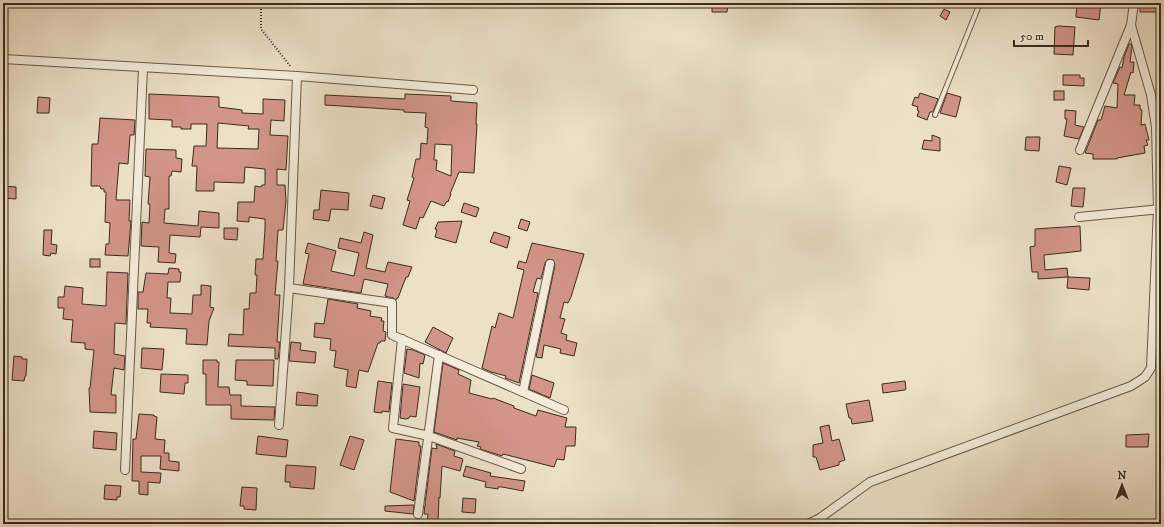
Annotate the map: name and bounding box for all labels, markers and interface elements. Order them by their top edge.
scale bar [1014,22,1088,48]
text: 50 m [1020,29,1044,44]
north arrow [1102,465,1142,505]
text: N [1117,469,1127,483]

